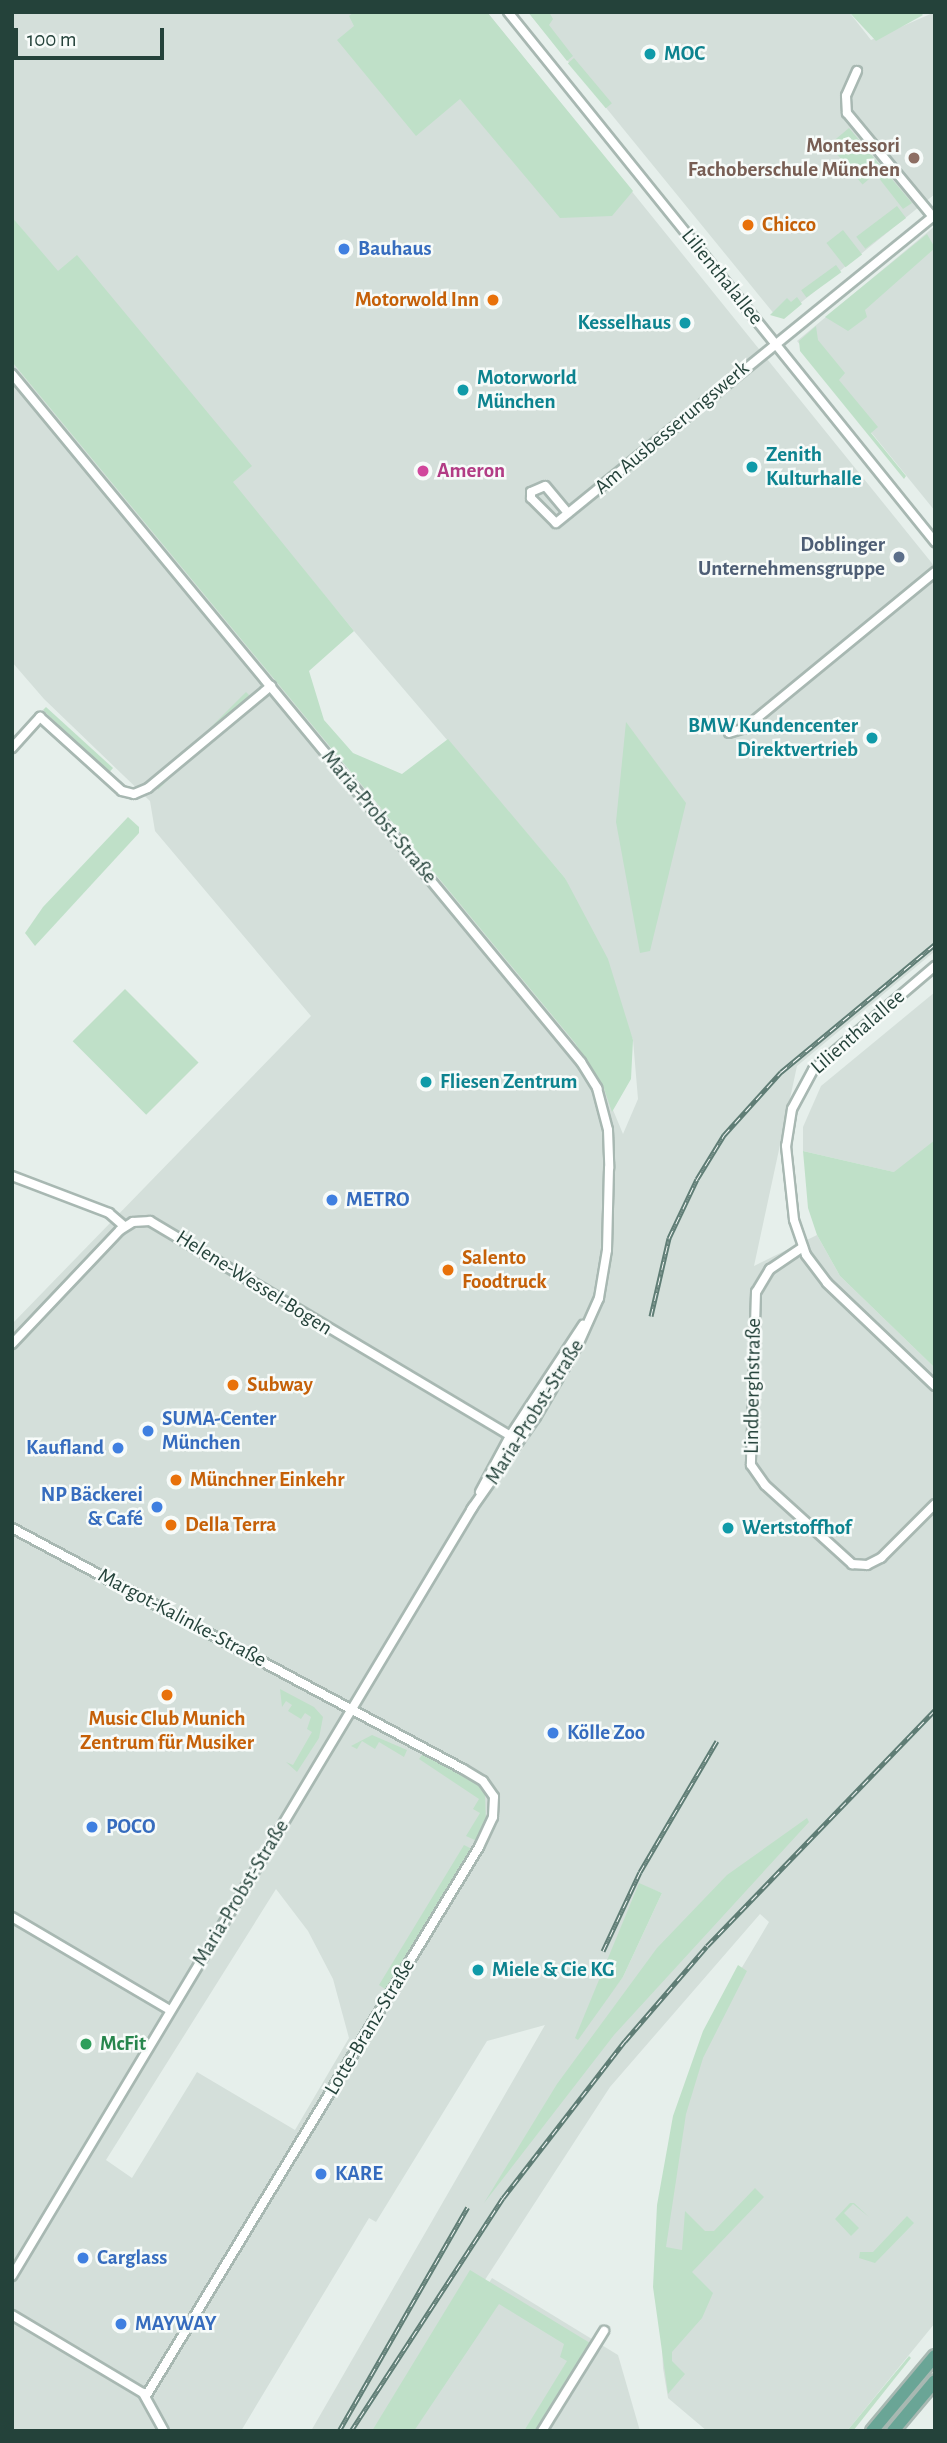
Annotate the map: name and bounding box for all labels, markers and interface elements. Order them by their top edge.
scale bar [18,14,168,58]
text: 100 m [27,29,77,50]
place label: MOC [664,41,705,67]
marker: MOC [642,46,658,62]
place label: Montessori Fachoberschule München [688,133,900,183]
marker: Montessori Fachoberschule München [906,150,922,166]
place label: Chicco [762,212,816,238]
marker: Chicco [740,217,756,233]
street label: Lilienthalallee [676,224,768,330]
place label: Bauhaus [358,236,432,262]
marker: Bauhaus [336,241,352,257]
place label: Motorwold Inn [355,287,479,313]
marker: Motorwold Inn [485,292,501,308]
place label: Kesselhaus [577,310,671,336]
marker: Kesselhaus [677,315,693,331]
street label: Am Ausbesserungswerk [590,356,754,500]
place label: Motorworld München [477,365,577,415]
marker: Motorworld München [455,382,471,398]
place label: Zenith Kulturhalle [766,442,862,492]
place label: Ameron [437,458,505,484]
marker: Zenith Kulturhalle [744,459,760,475]
marker: Ameron [415,463,431,479]
place label: Doblinger Unternehmensgruppe [698,532,885,582]
marker: Doblinger Unternehmensgruppe [891,549,907,565]
place label: BMW Kundencenter Direktvertrieb [688,713,858,763]
marker: BMW Kundencenter Direktvertrieb [864,730,880,746]
street label: Maria-Probst-Straße [316,745,442,889]
street label: Lilienthalallee [806,984,910,1080]
place label: Fliesen Zentrum [440,1069,577,1095]
marker: Fliesen Zentrum [418,1074,434,1090]
place label: METRO [346,1187,410,1213]
marker: METRO [324,1192,340,1208]
street label: Helene-Wessel-Bogen [171,1225,337,1341]
place label: Salento Foodtruck [462,1245,547,1295]
marker: Salento Foodtruck [440,1262,456,1278]
street label: Lindberghstraße [739,1318,767,1454]
street label: Maria-Probst-Straße [480,1335,590,1489]
place label: Subway [247,1372,313,1398]
marker: Subway [225,1377,241,1393]
place label: SUMA-Center München [162,1406,276,1456]
marker: SUMA-Center München [140,1423,156,1439]
place label: Kaufland [26,1435,104,1461]
marker: Kaufland [110,1440,126,1456]
place label: Münchner Einkehr [190,1467,344,1493]
marker: Münchner Einkehr [168,1472,184,1488]
place label: NP Bäckerei & Café [41,1482,143,1532]
marker: NP Bäckerei & Café [149,1499,165,1515]
place label: Della Terra [185,1512,276,1538]
place label: Wertstoffhof [742,1515,852,1541]
marker: Della Terra [163,1517,179,1533]
marker: Wertstoffhof [720,1520,736,1536]
street label: Margot-Kalinke-Straße [94,1563,270,1673]
marker: Music Club Munich Zentrum für Musiker [159,1687,175,1703]
place label: Music Club Munich Zentrum für Musiker [80,1706,254,1756]
place label: Kölle Zoo [567,1720,645,1746]
marker: Kölle Zoo [545,1725,561,1741]
place label: POCO [106,1814,155,1840]
street label: Maria-Probst-Straße [187,1815,295,1971]
marker: POCO [84,1819,100,1835]
street label: Lotte-Branz-Straße [319,1954,421,2100]
place label: Miele & Cie KG [492,1957,615,1983]
marker: Miele & Cie KG [470,1962,486,1978]
place label: McFit [100,2031,146,2057]
marker: McFit [78,2036,94,2052]
place label: KARE [335,2161,383,2187]
marker: KARE [313,2166,329,2182]
place label: Carglass [97,2245,167,2271]
marker: Carglass [75,2250,91,2266]
place label: MAYWAY [135,2311,216,2337]
marker: MAYWAY [113,2316,129,2332]

